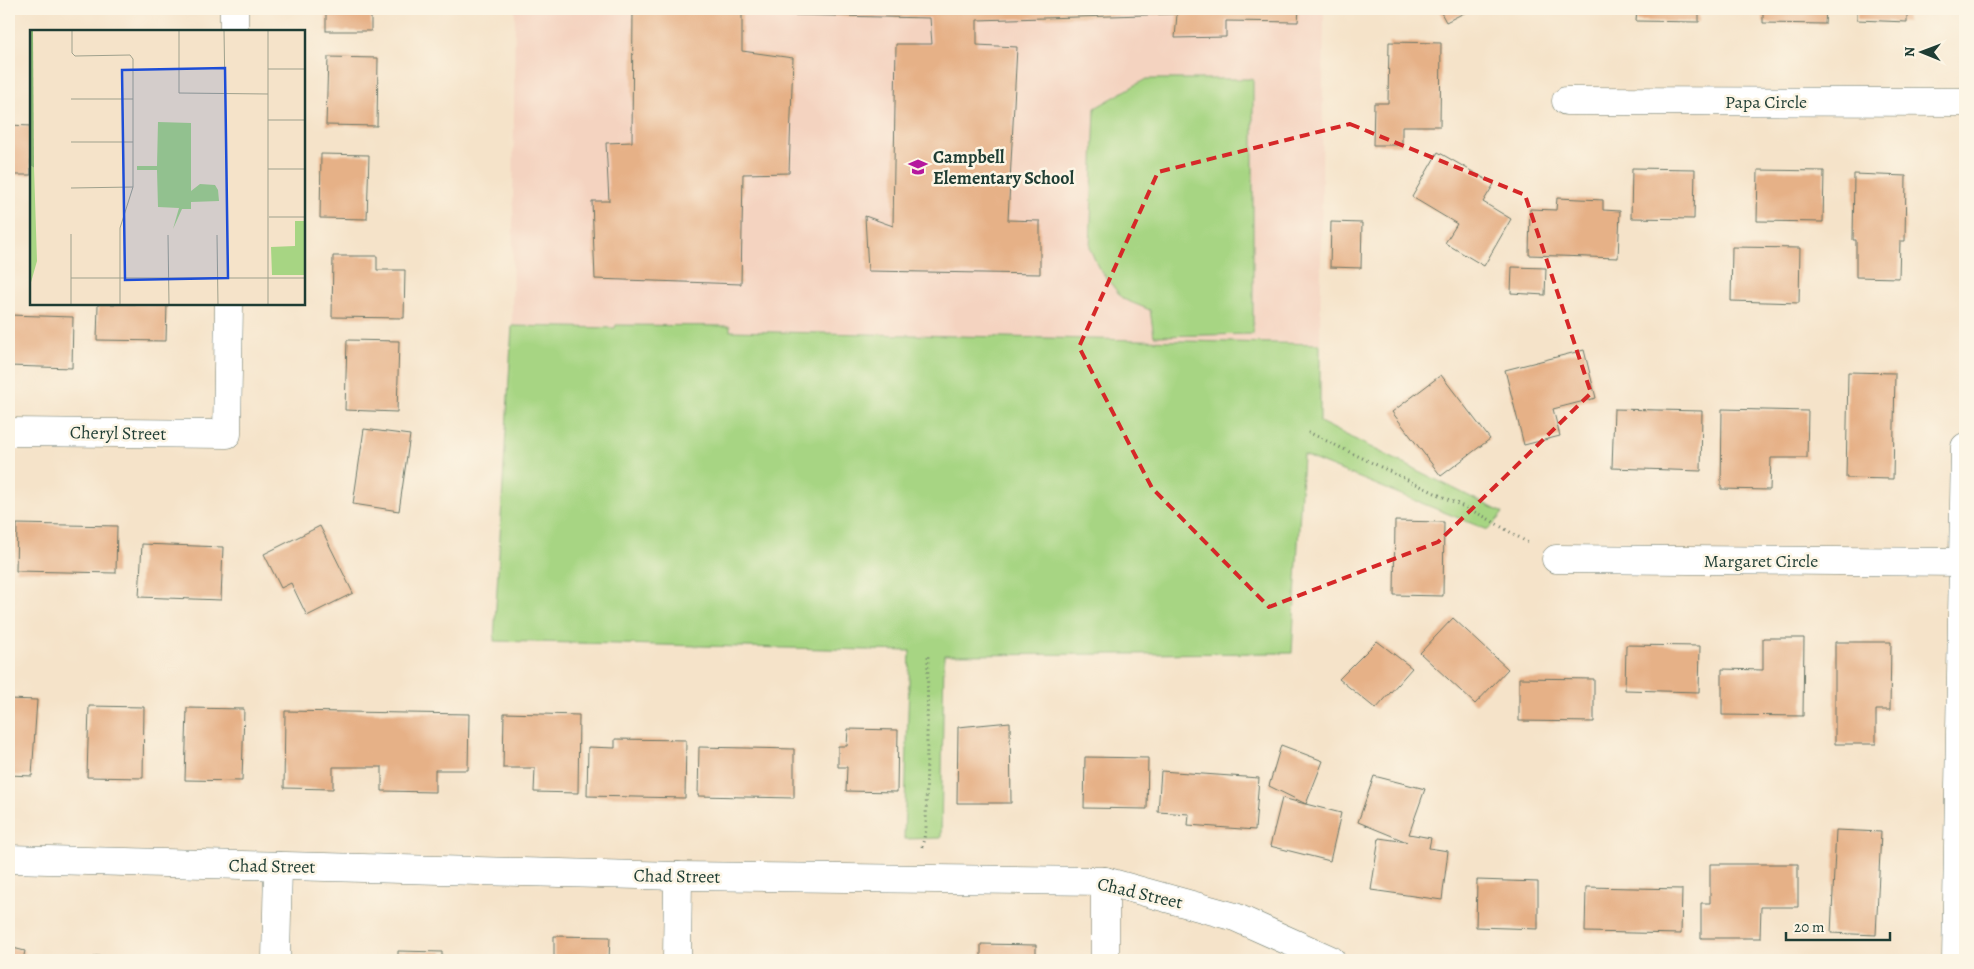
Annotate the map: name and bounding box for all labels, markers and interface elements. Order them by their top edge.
north arrow [1896,28,1946,78]
inset map [30,30,305,305]
text: N [1900,47,1919,57]
street label: Papa Circle [1725,90,1807,114]
place label: Campbell Elementary School [933,145,1075,190]
school or university icon: Campbell Elementary School [907,156,929,178]
street label: Cheryl Street [70,420,166,446]
street label: Margaret Circle [1704,549,1818,573]
street label: Chad Street [228,853,316,879]
street label: Chad Street [633,863,721,889]
street label: Chad Street [1095,872,1185,914]
scale bar [1786,909,1890,941]
text: 20 m [1794,917,1825,937]

